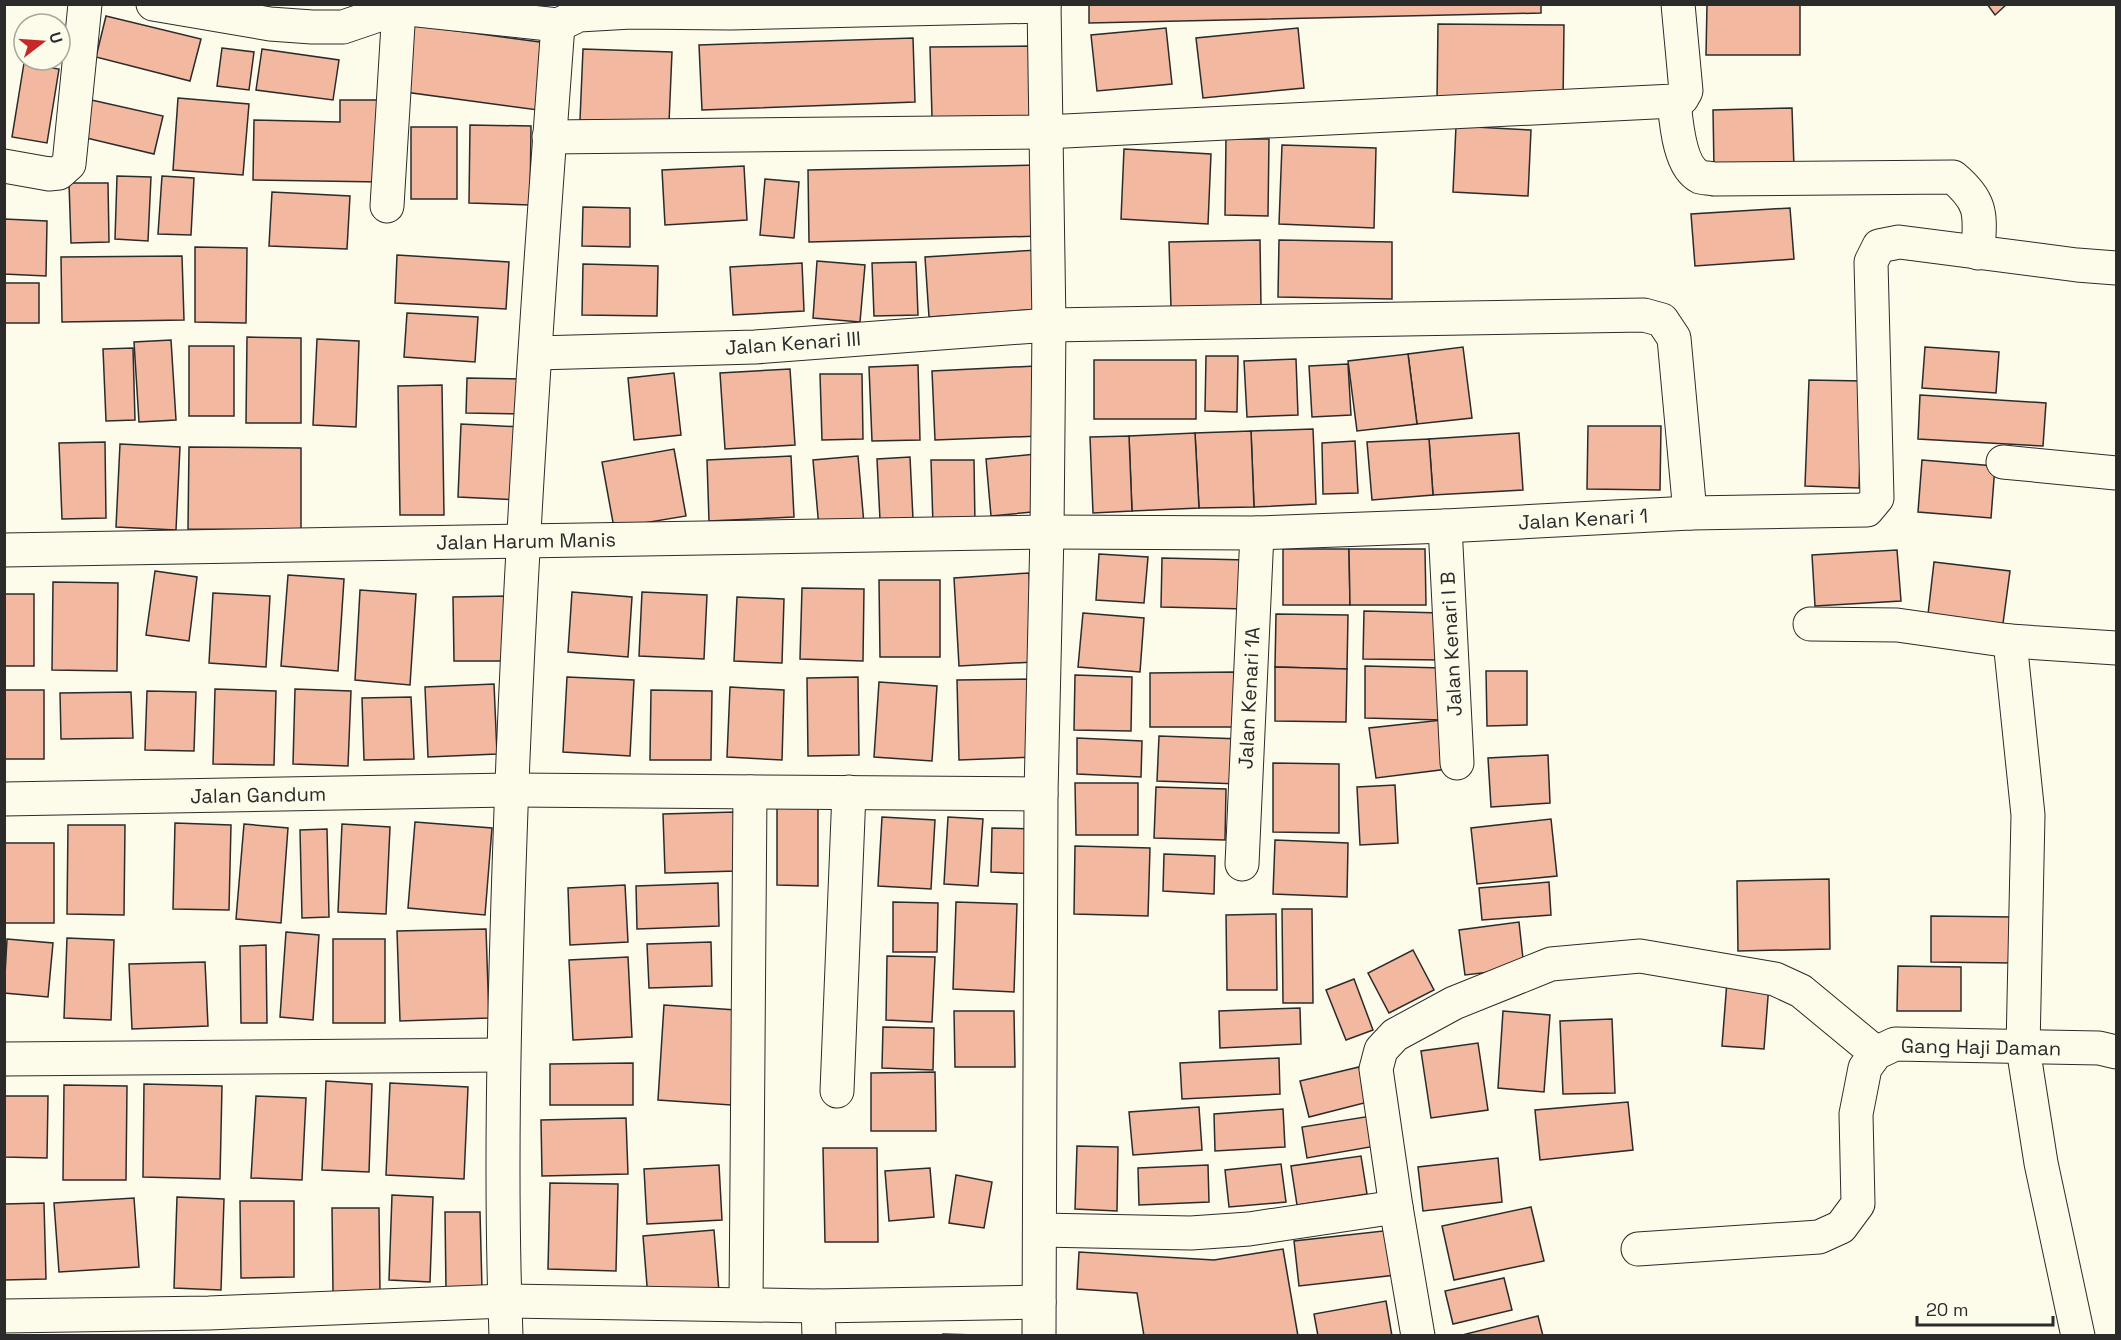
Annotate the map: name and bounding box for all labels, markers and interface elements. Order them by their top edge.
north arrow [12,12,72,72]
text: U [44,30,67,46]
street label: Jalan Kenari III [724,325,862,361]
street label: Jalan Kenari 1 [1517,503,1649,535]
street label: Jalan Harum Manis [436,526,616,556]
street label: Jalan Kenari I B [1434,571,1468,717]
street label: Jalan Kenari 1A [1232,626,1266,770]
street label: Jalan Gandum [190,781,326,809]
street label: Gang Haji Daman [1901,1033,2061,1061]
scale bar [1917,1289,2054,1327]
text: 20 m [1926,1298,1969,1321]

